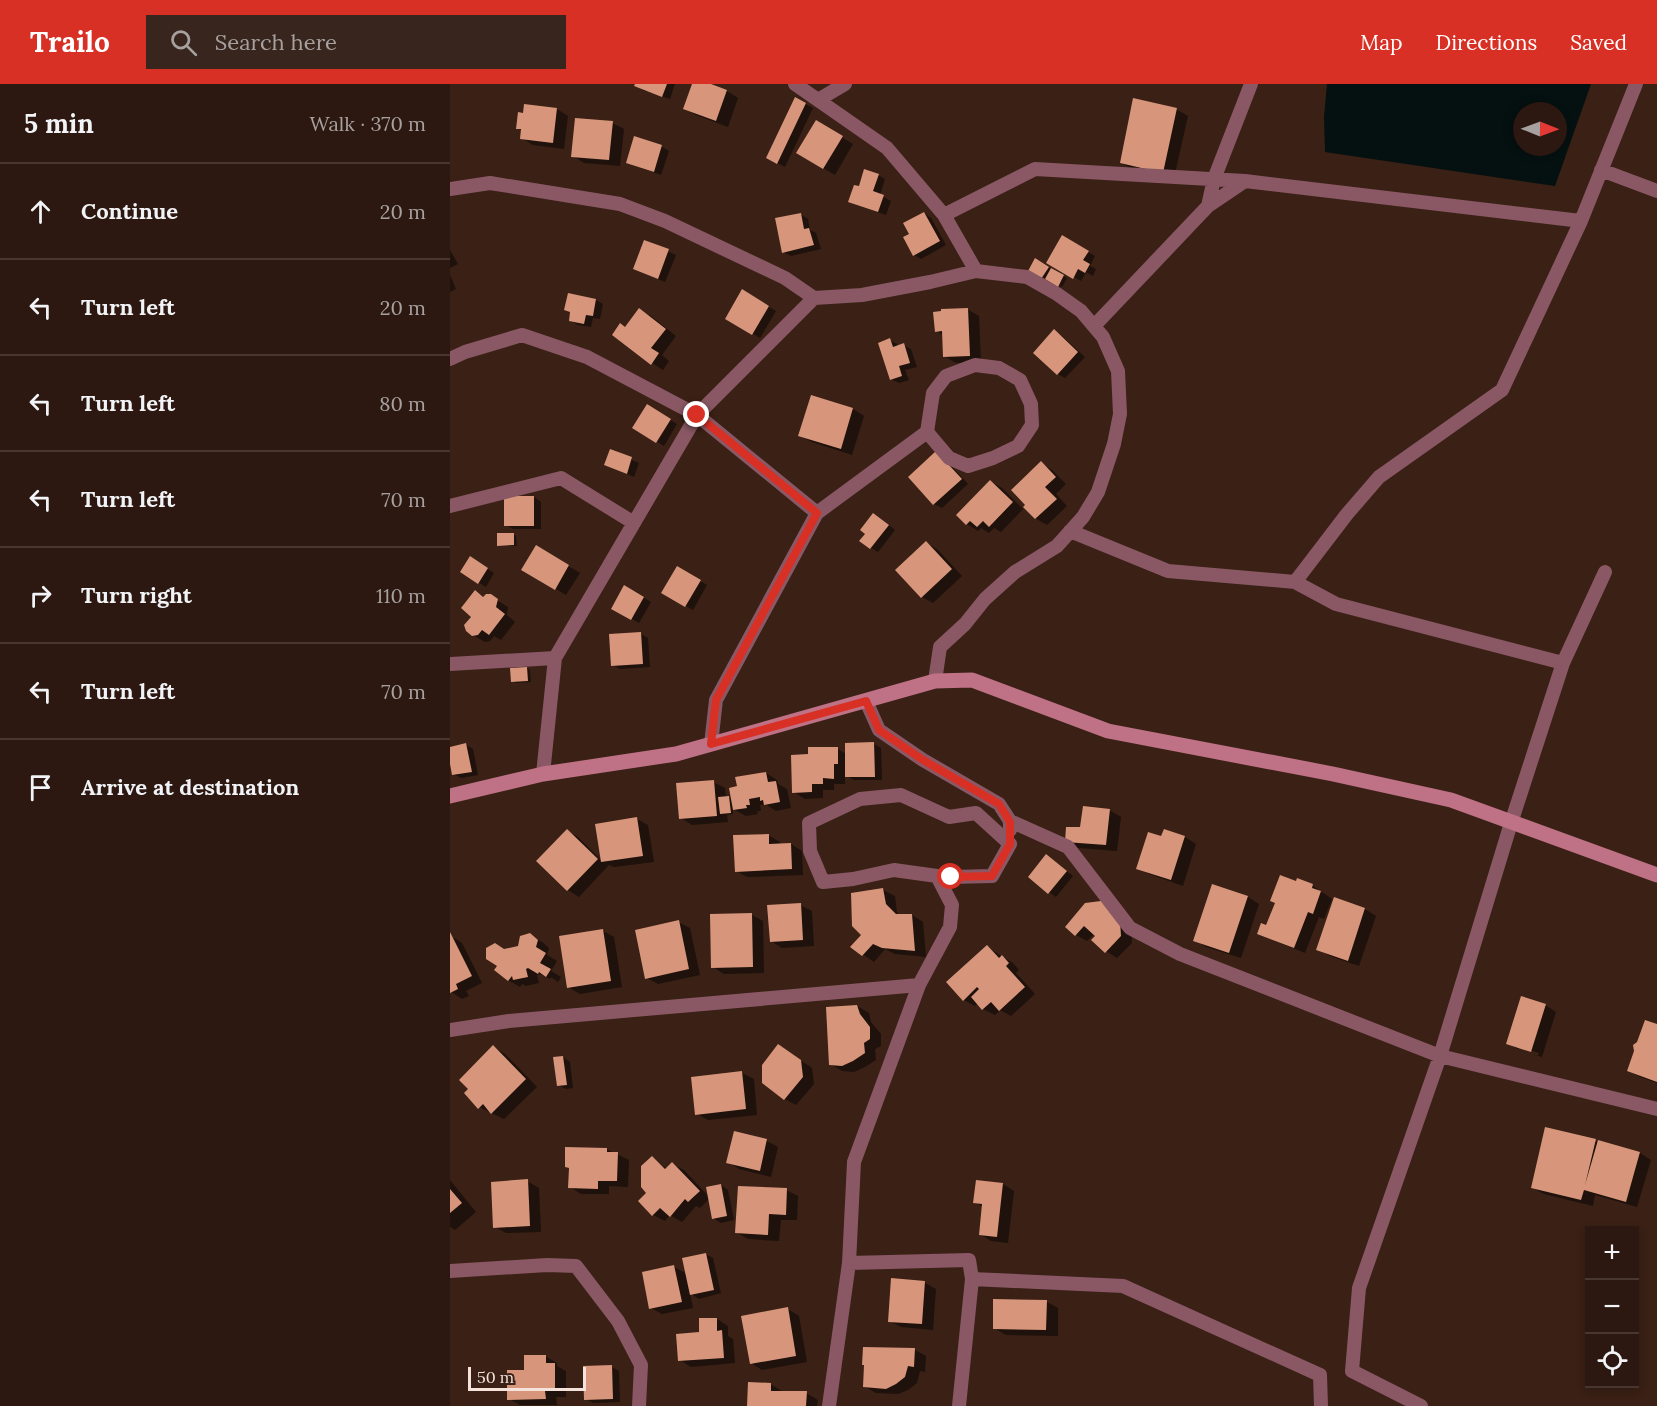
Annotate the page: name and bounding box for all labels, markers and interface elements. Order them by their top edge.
search box [146,15,566,69]
text: Trailo [30,24,110,60]
icon: search [167,26,200,59]
text: Search here [215,28,337,56]
text: Map [1360,29,1403,56]
text: Directions [1436,29,1537,56]
text: Saved [1570,29,1627,56]
north arrow [1513,102,1567,156]
text: 5 min [24,107,94,140]
text: Walk · 370 m [309,111,426,136]
icon: ahead [24,195,57,228]
text: Continue [81,197,178,225]
text: 20 m [380,199,426,224]
icon: left [24,291,57,324]
text: Turn left [81,293,175,321]
text: 20 m [380,295,426,320]
icon: left [24,387,57,420]
text: Turn left [81,389,175,417]
text: 80 m [379,391,426,416]
route end [683,401,709,427]
icon: left [24,483,57,516]
text: Turn left [81,485,175,513]
text: 70 m [381,487,426,512]
icon: right [24,579,57,612]
text: Turn right [81,581,192,609]
text: 110 m [376,583,426,608]
icon: left [24,675,57,708]
text: Turn left [81,677,175,705]
text: 70 m [381,679,426,704]
icon: arrive [24,771,57,804]
text: Arrive at destination [81,773,299,801]
route start [937,863,963,889]
map controls [1585,1226,1639,1388]
button: + [1585,1226,1639,1280]
button: − [1585,1280,1639,1334]
button: locate [1585,1334,1639,1388]
scale bar [468,1364,586,1392]
text: 50 m [477,1367,514,1387]

